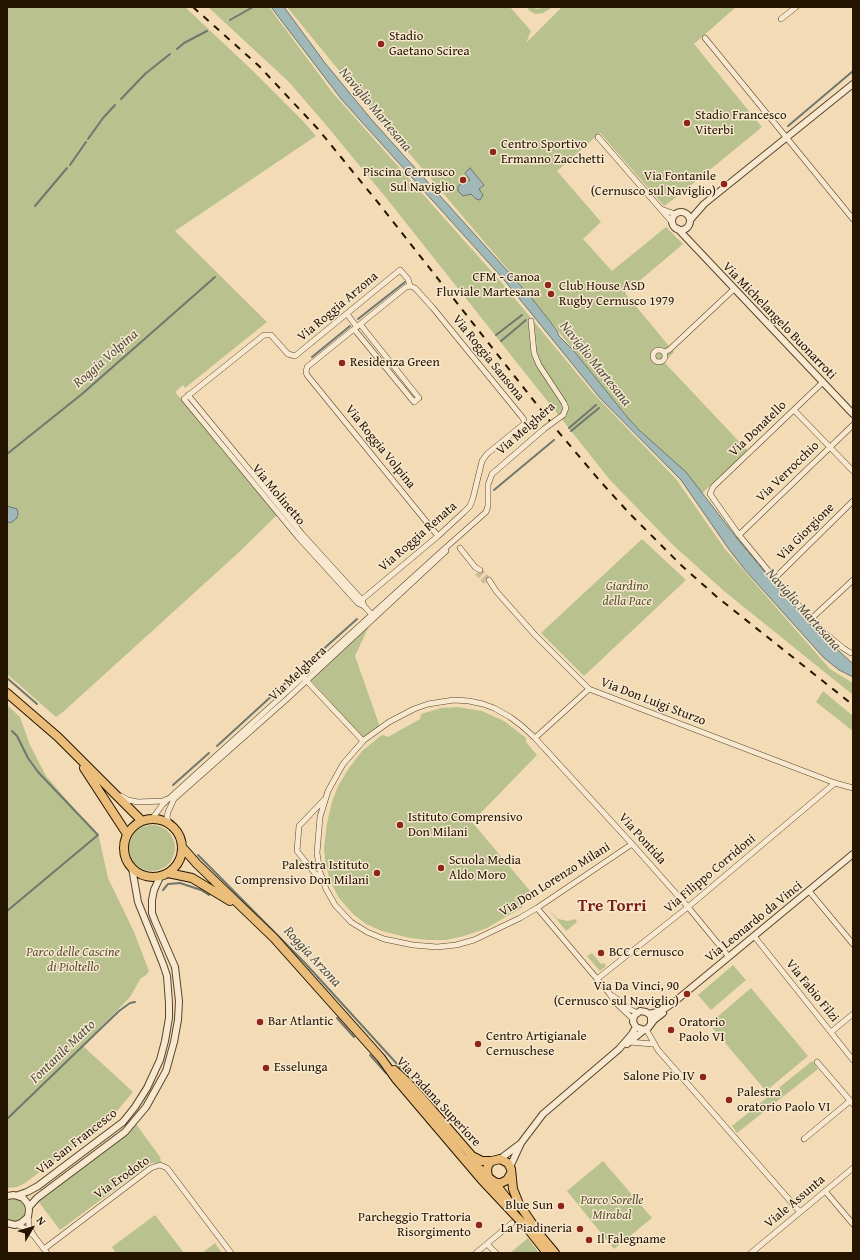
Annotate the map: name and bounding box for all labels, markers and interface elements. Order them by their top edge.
place label: Stadio Gaetano Scirea [389,29,470,60]
marker: Stadio Gaetano Scirea [376,39,386,49]
water label: Naviglio Martesana [335,65,415,155]
place label: Stadio Francesco Viterbi [695,108,787,139]
marker: Stadio Francesco Viterbi [682,118,692,128]
place label: Centro Sportivo Ermanno Zacchetti [501,137,604,168]
marker: Centro Sportivo Ermanno Zacchetti [488,147,498,157]
place label: Piscina Cernusco Sul Naviglio [363,165,455,196]
place label: Via Fontanile (Cernusco sul Naviglio) [591,169,716,200]
marker: Piscina Cernusco Sul Naviglio [458,175,468,185]
marker: Via Fontanile (Cernusco sul Naviglio) [719,179,729,189]
street label: Via Michelangelo Buonarroti [719,259,839,383]
street label: Via Roggia Arzona [295,269,381,345]
place label: CFM - Canoa Fluviale Martesana [436,270,540,301]
place label: Club House ASD Rugby Cernusco 1979 [559,279,674,310]
marker: CFM - Canoa Fluviale Martesana [543,280,553,290]
marker: Club House ASD Rugby Cernusco 1979 [546,289,556,299]
street label: Via Roggia Sansona [449,312,527,404]
water label: Naviglio Martesana [556,318,634,410]
water label: Roggia Volpina [70,326,142,392]
place label: Residenza Green [350,355,440,371]
marker: Residenza Green [337,358,347,368]
street label: Via Donatello [726,398,790,460]
street label: Via Melghera [493,399,559,459]
street label: Via Roggia Volpina [342,402,418,492]
street label: Via Verrocchio [753,438,823,506]
street label: Via Molinetto [248,461,308,529]
street label: Via Roggia Renata [376,499,460,575]
street label: Via Giorgione [774,500,838,564]
water label: Naviglio Martesana [762,566,844,654]
park label: Giardino della Pace [602,579,652,610]
street label: Via Melghera [266,643,330,705]
street label: Via Don Luigi Sturzo [598,675,708,729]
place label: Istituto Comprensivo Don Milani [408,810,523,841]
street label: Via Pontida [615,810,669,868]
marker: Istituto Comprensivo Don Milani [395,820,405,830]
street label: Via Filippo Corridoni [661,831,759,917]
street label: Via Don Lorenzo Milani [497,840,613,920]
place label: Scuola Media Aldo Moro [449,853,521,884]
place label: Palestra Istituto Comprensivo Don Milani [235,858,369,889]
marker: Scuola Media Aldo Moro [436,863,446,873]
marker: Palestra Istituto Comprensivo Don Milani [372,868,382,878]
street label: Via Leonardo da Vinci [702,878,806,966]
district label: Tre Torri [578,897,646,917]
water label: Roggia Arzona [280,923,344,991]
park label: Parco delle Cascine di Pioltello [26,945,120,976]
place label: BCC Cernusco [609,945,684,961]
marker: BCC Cernusco [596,948,606,958]
street label: Via Fabio Filzi [782,957,842,1025]
place label: Via Da Vinci, 90 (Cernusco sul Naviglio) [554,979,679,1010]
marker: Via Da Vinci, 90 (Cernusco sul Naviglio) [682,989,692,999]
place label: Bar Atlantic [268,1014,333,1030]
place label: Oratorio Paolo VI [679,1015,725,1046]
water label: Fontanile Matto [27,1017,99,1087]
marker: Bar Atlantic [255,1017,265,1027]
marker: Oratorio Paolo VI [666,1025,676,1035]
place label: Centro Artigianale Cernuschese [486,1029,587,1060]
marker: Centro Artigianale Cernuschese [473,1039,483,1049]
street label: Via Padana Superiore [392,1054,484,1150]
place label: Esselunga [274,1060,328,1076]
marker: Esselunga [261,1063,271,1073]
place label: Salone Pio IV [623,1069,695,1085]
marker: Salone Pio IV [698,1072,708,1082]
place label: Palestra oratorio Paolo VI [737,1085,830,1116]
marker: Palestra oratorio Paolo VI [724,1095,734,1105]
street label: Via San Francesco [33,1106,121,1178]
street label: Via Erodoto [91,1153,153,1203]
street label: Viale Assunta [762,1172,828,1232]
park label: Parco Sorelle Mirabal [580,1193,644,1224]
place label: Blue Sun [505,1198,553,1214]
marker: Blue Sun [556,1201,566,1211]
north arrow [12,1208,52,1248]
place label: Parcheggio Trattoria Risorgimento [358,1210,471,1241]
text: N [33,1213,50,1228]
marker: Parcheggio Trattoria Risorgimento [474,1220,484,1230]
place label: La Piadineria [501,1221,572,1237]
marker: La Piadineria [575,1224,585,1234]
place label: Il Falegname [597,1232,666,1248]
marker: Il Falegname [584,1235,594,1245]

